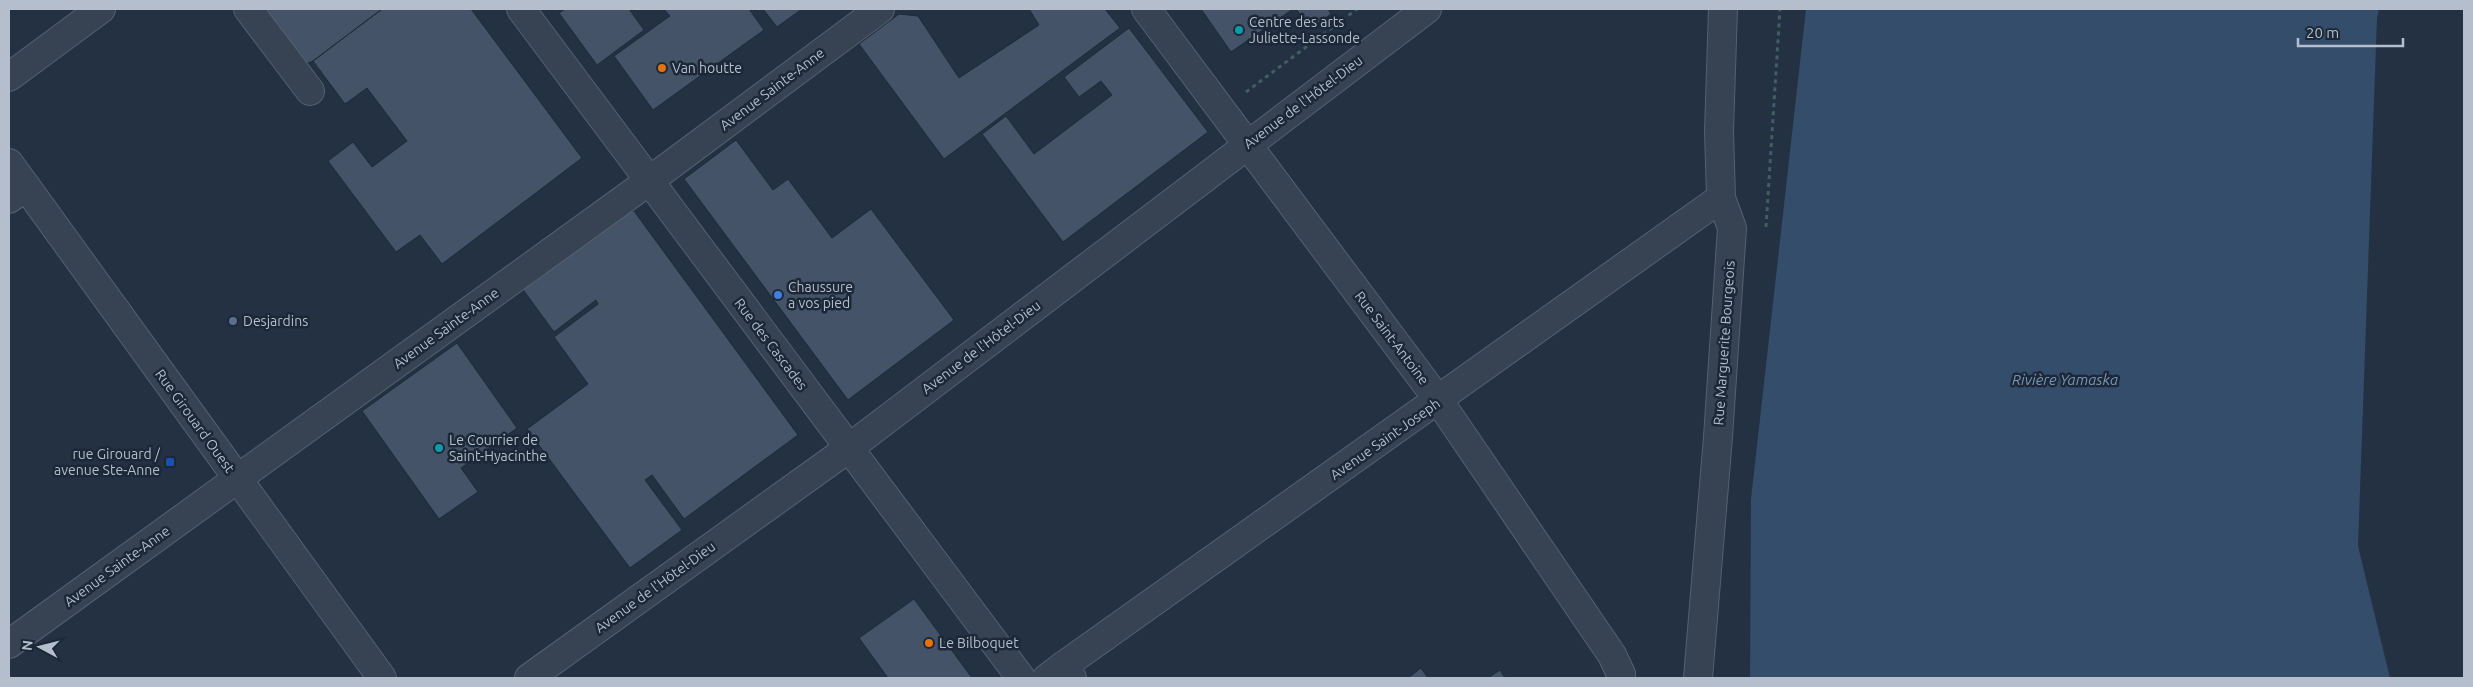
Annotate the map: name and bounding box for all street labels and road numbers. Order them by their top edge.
street label: Avenue Sainte-Anne [717,45,827,133]
street label: Avenue de l'Hôtel-Dieu [1241,52,1365,152]
street label: Rue Marguerite Bourgeois [1710,260,1738,426]
street label: Avenue Sainte-Anne [390,284,502,372]
street label: Rue Saint-Antoine [1352,288,1432,388]
street label: Rue des Cascades [731,295,811,393]
street label: Avenue de l'Hôtel-Dieu [919,297,1043,397]
street label: Rue Girouard Ouest [152,366,238,476]
street label: Avenue Saint-Joseph [1327,395,1443,483]
street label: Avenue Sainte-Anne [61,522,173,610]
street label: Avenue de l'Hôtel-Dieu [592,538,718,636]

